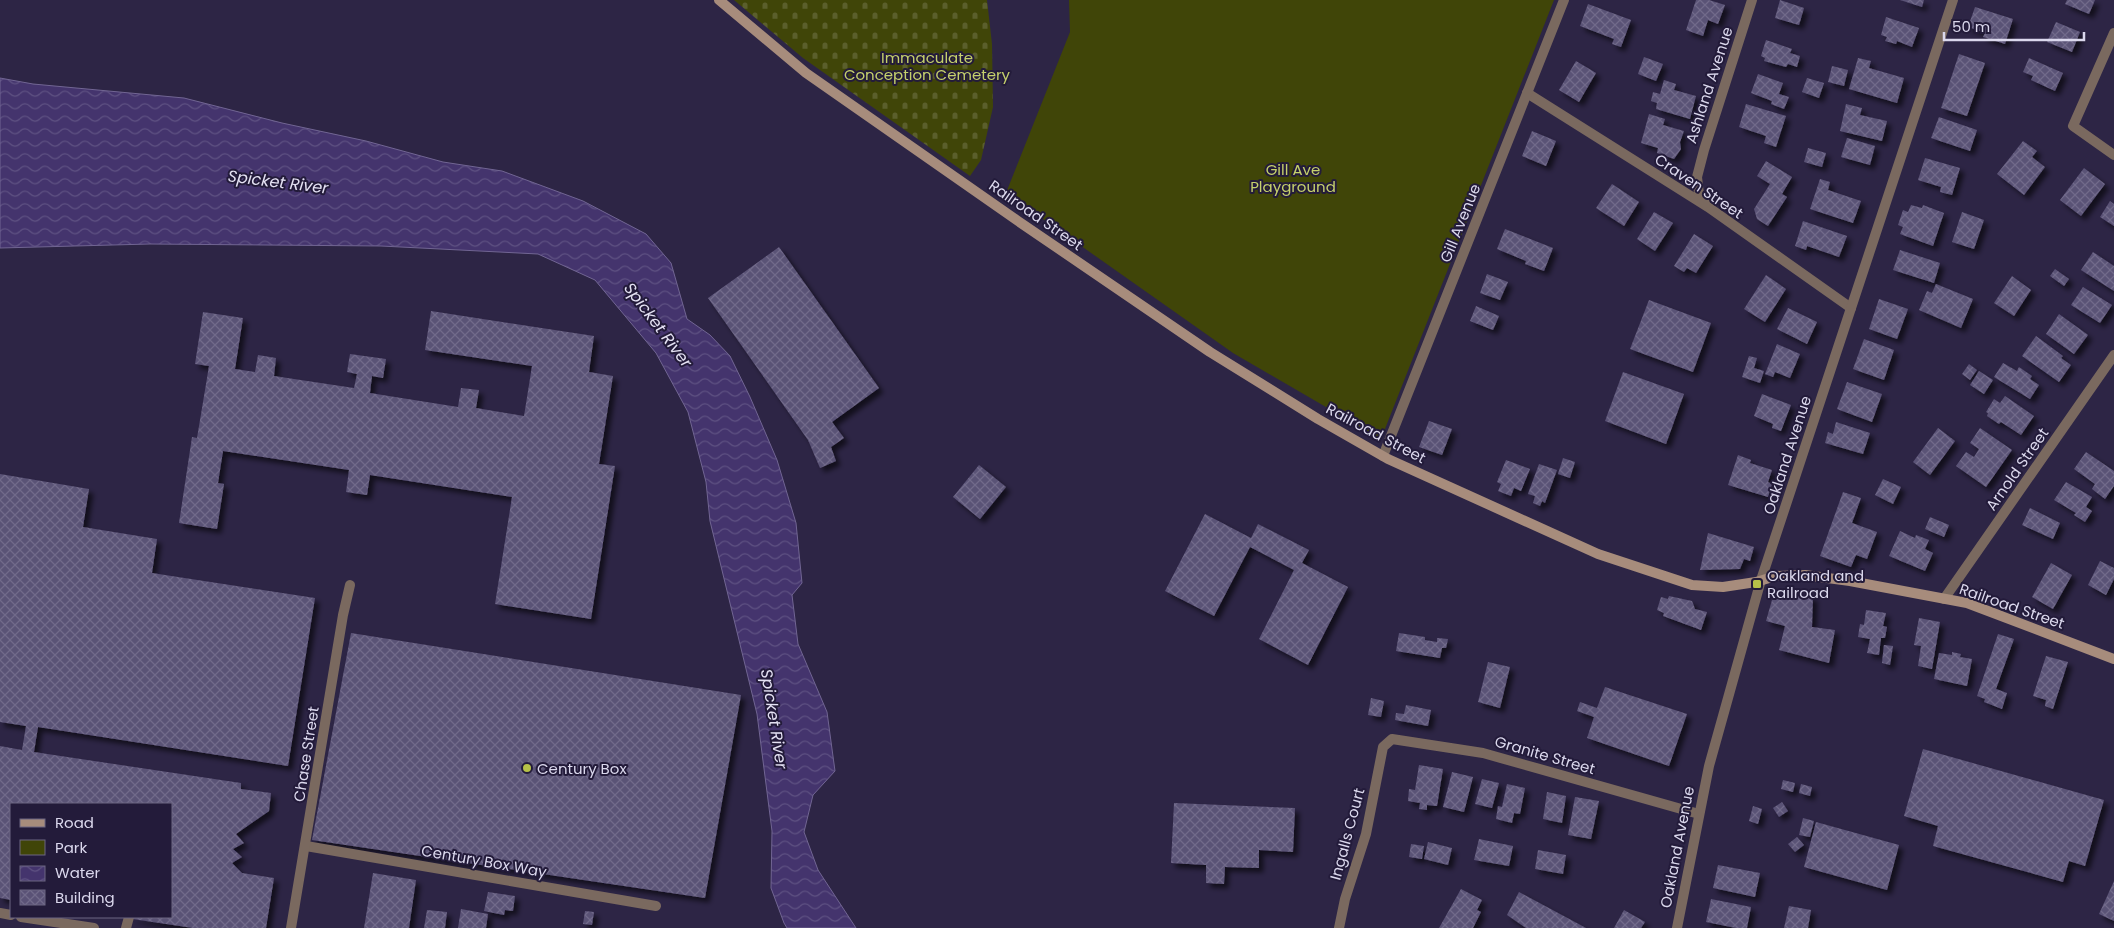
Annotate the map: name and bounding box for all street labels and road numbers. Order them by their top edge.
street label: Ashland Avenue [1680,24,1738,146]
street label: Craven Street [1651,149,1747,223]
street label: Railroad Street [985,175,1087,255]
street label: Gill Avenue [1435,181,1485,265]
street label: Oakland Avenue [1758,393,1816,517]
street label: Railroad Street [1322,398,1430,468]
street label: Arnold Street [1981,423,2053,515]
street label: Railroad Street [1957,578,2067,634]
street label: Chase Street [288,705,324,803]
street label: Granite Street [1492,731,1598,779]
street label: Oakland Avenue [1655,784,1699,910]
street label: Ingalls Court [1325,786,1369,882]
street label: Century Box Way [420,840,549,882]

